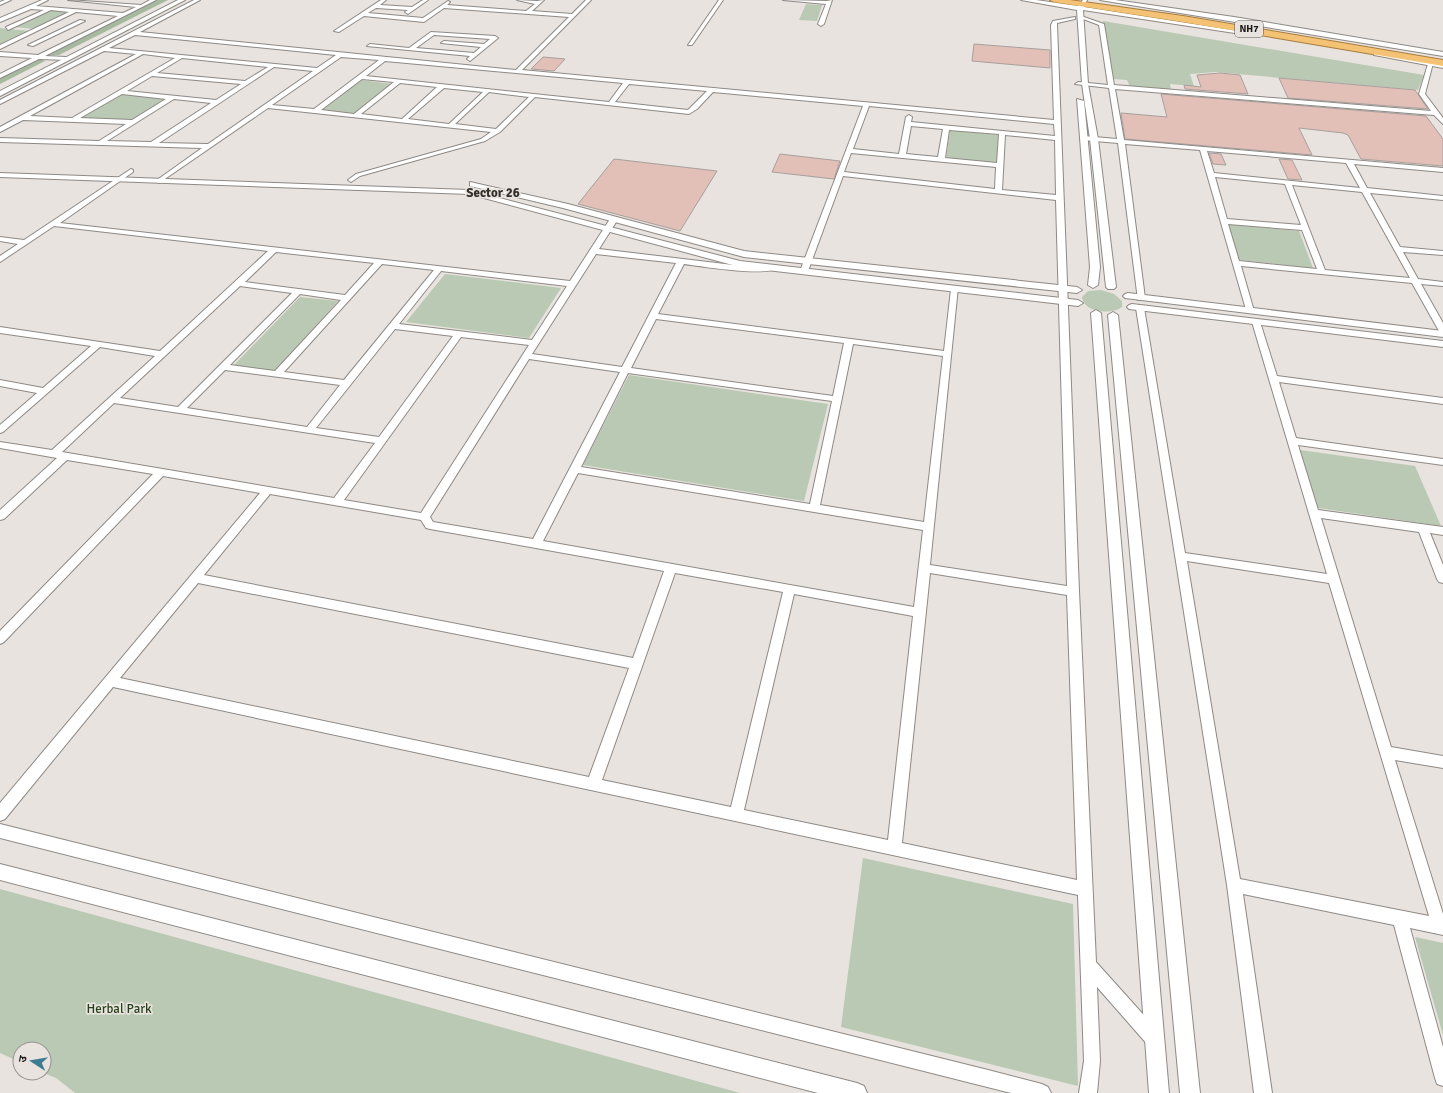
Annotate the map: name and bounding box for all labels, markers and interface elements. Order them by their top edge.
road number: NH7 [1235,21,1263,37]
district label: Sector 26 [466,185,520,201]
park label: Herbal Park [86,1001,152,1017]
north arrow [12,1041,52,1081]
text: उ [16,1054,30,1064]

